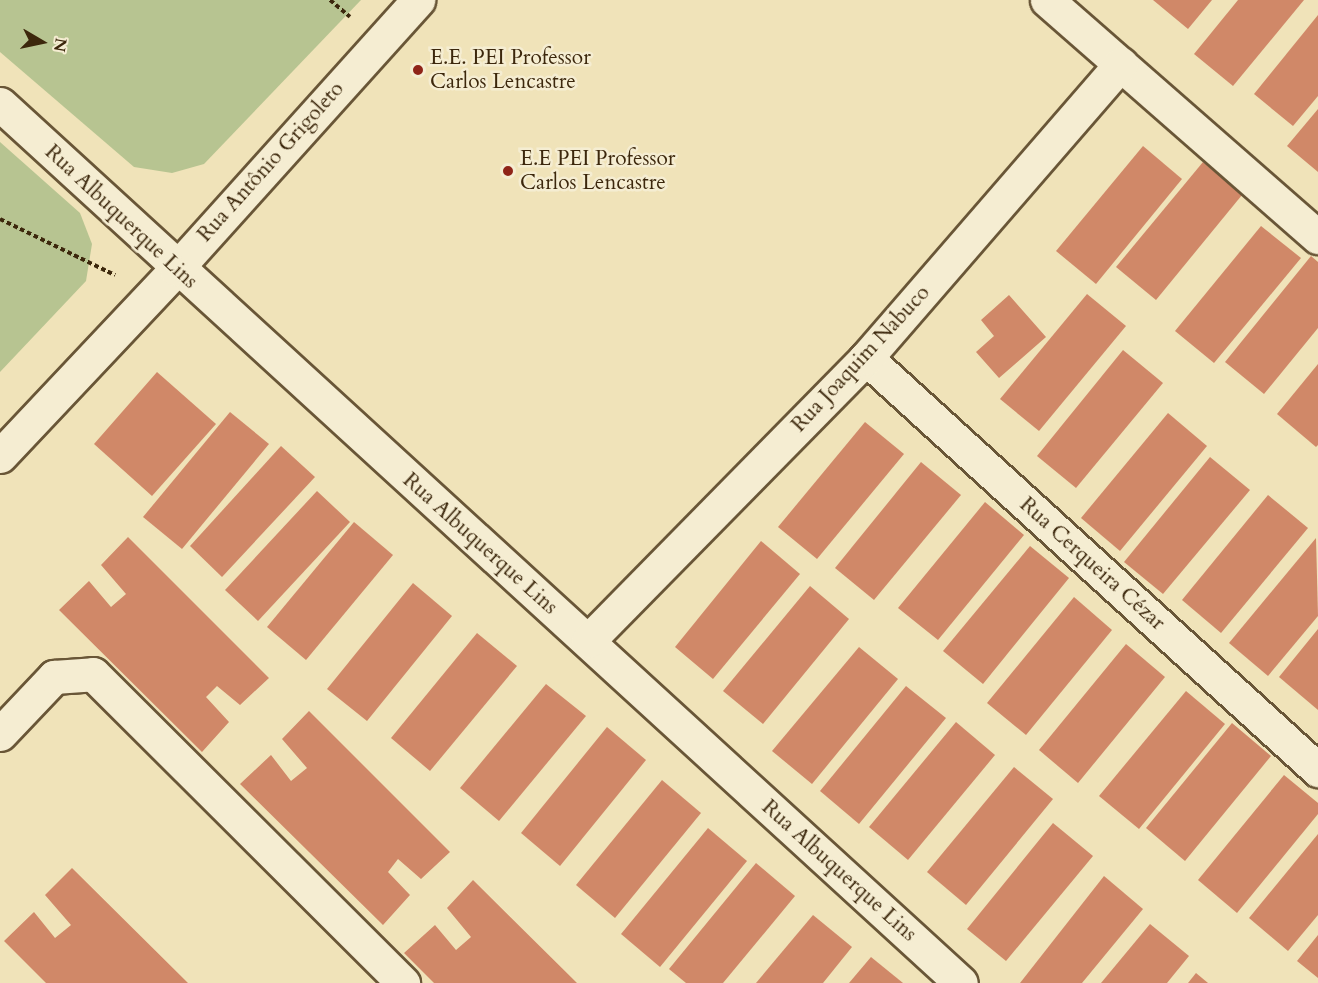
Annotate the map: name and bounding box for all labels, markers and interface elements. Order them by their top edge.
north arrow [12,12,72,72]
text: N [48,36,72,53]
place label: E.E. PEI Professor Carlos Lencastre [430,45,591,95]
marker: E.E. PEI Professor Carlos Lencastre [411,63,425,77]
street label: Rua Antônio Grigoleto [192,77,350,247]
street label: Rua Albuquerque Lins [40,140,202,294]
place label: E.E PEI Professor Carlos Lencastre [520,146,676,196]
marker: E.E PEI Professor Carlos Lencastre [501,164,515,178]
street label: Rua Joaquim Nabuco [787,281,935,437]
street label: Rua Albuquerque Lins [398,468,562,620]
street label: Rua Cerqueira Cézar [1014,492,1170,636]
street label: Rua Albuquerque Lins [757,795,921,947]

